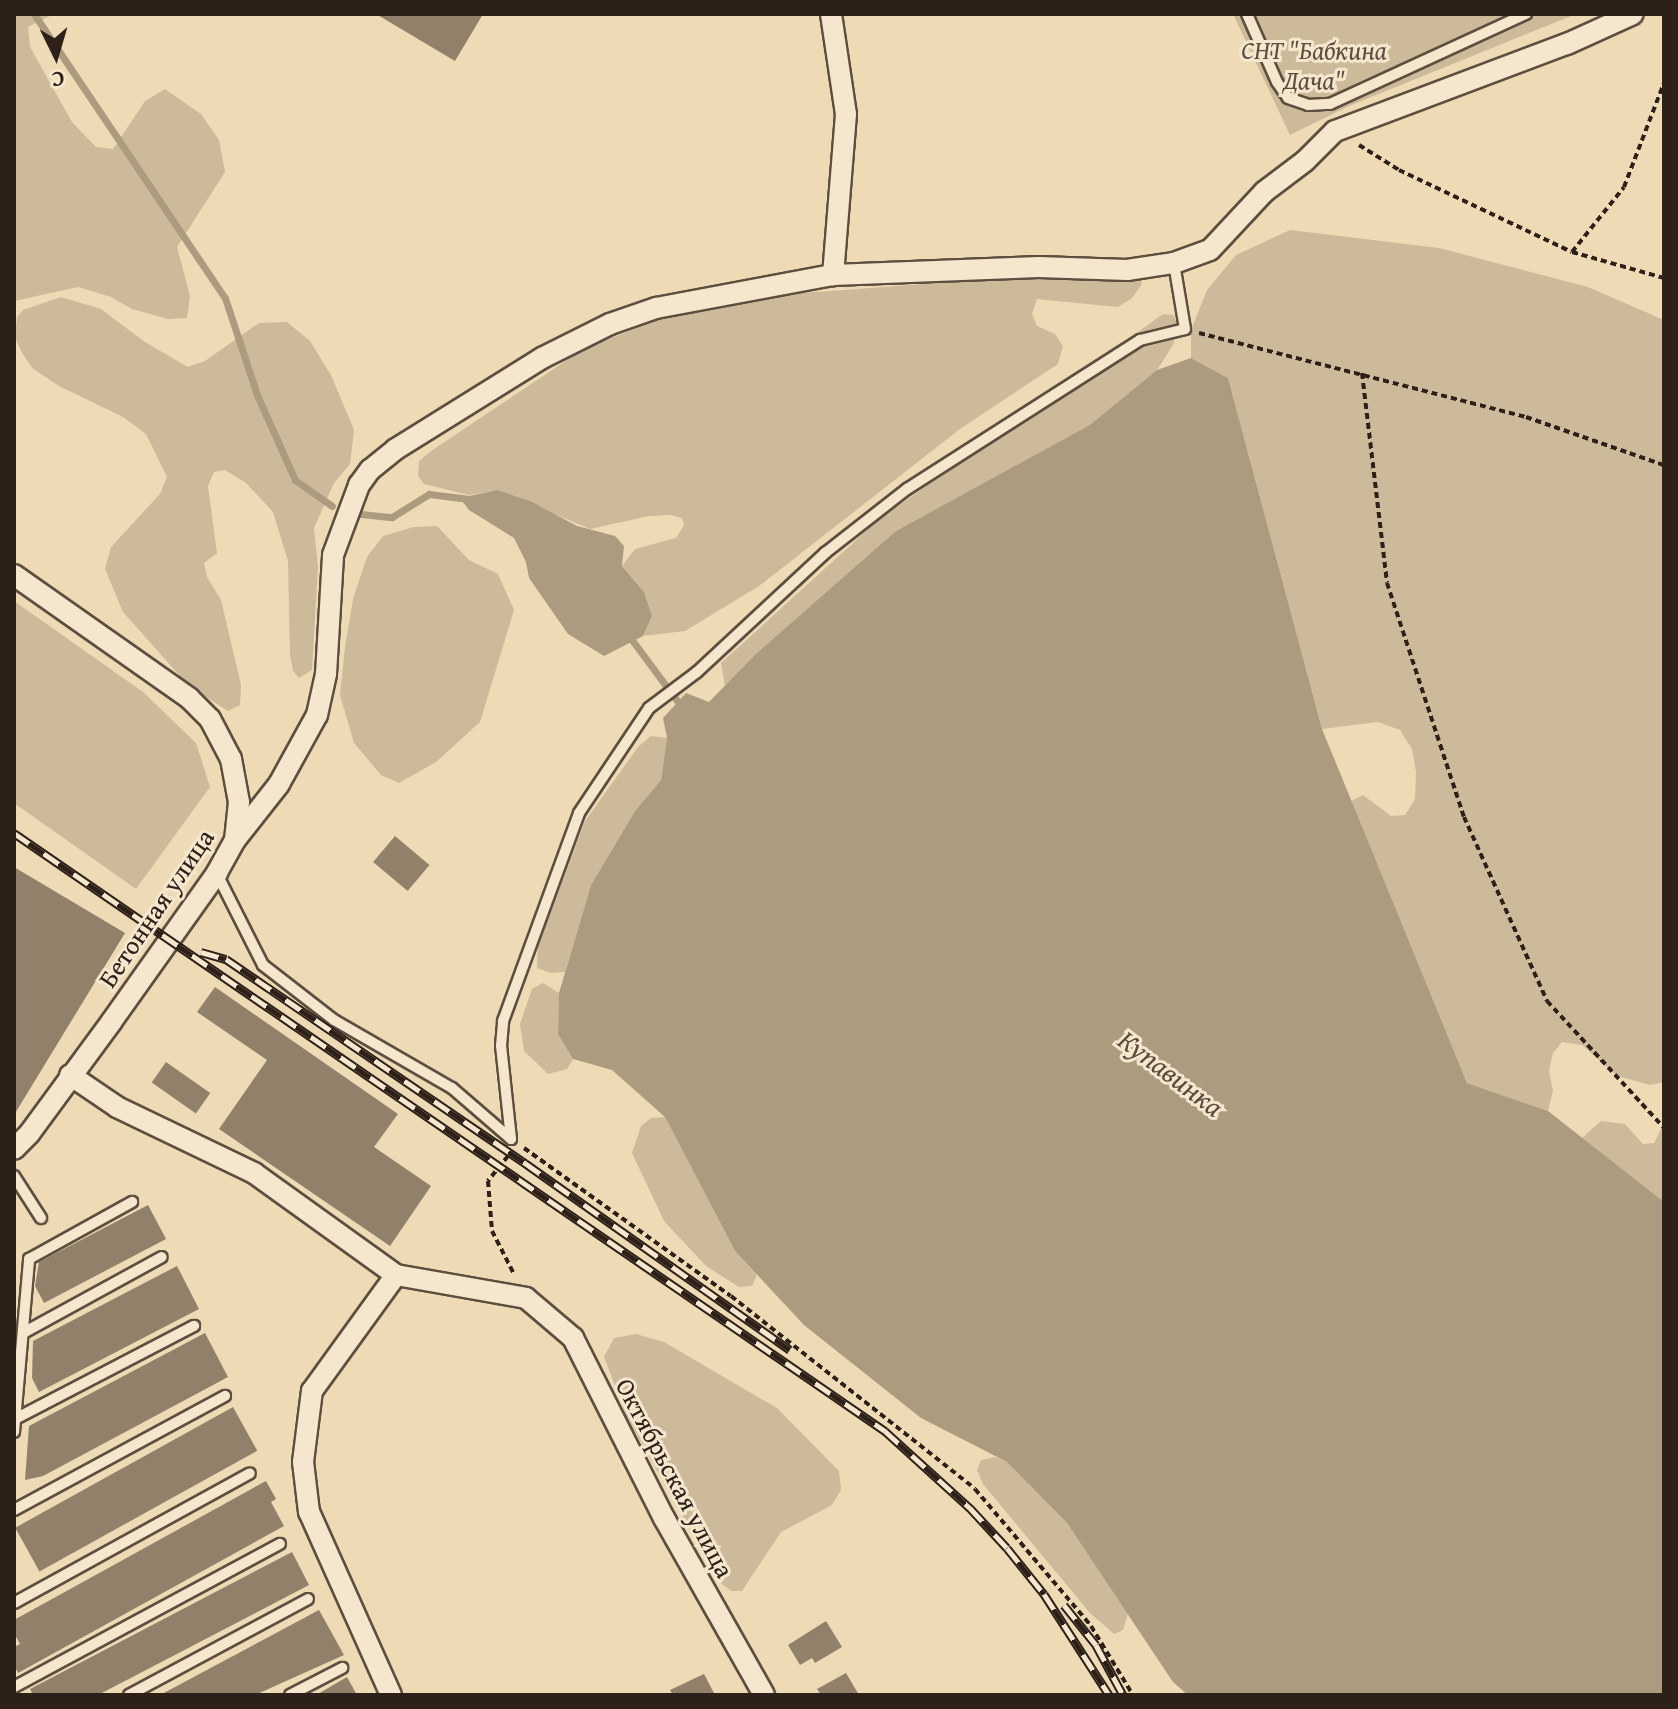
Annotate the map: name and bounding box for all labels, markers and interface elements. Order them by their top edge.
north arrow [16,16,96,96]
park label: СНТ "Бабкина Дача" [1241,34,1387,96]
text: С [51,63,66,96]
street label: Бетонная улица [92,823,220,993]
water label: Купавинка [1112,1023,1230,1123]
street label: Октябрьская улица [609,1373,741,1583]

